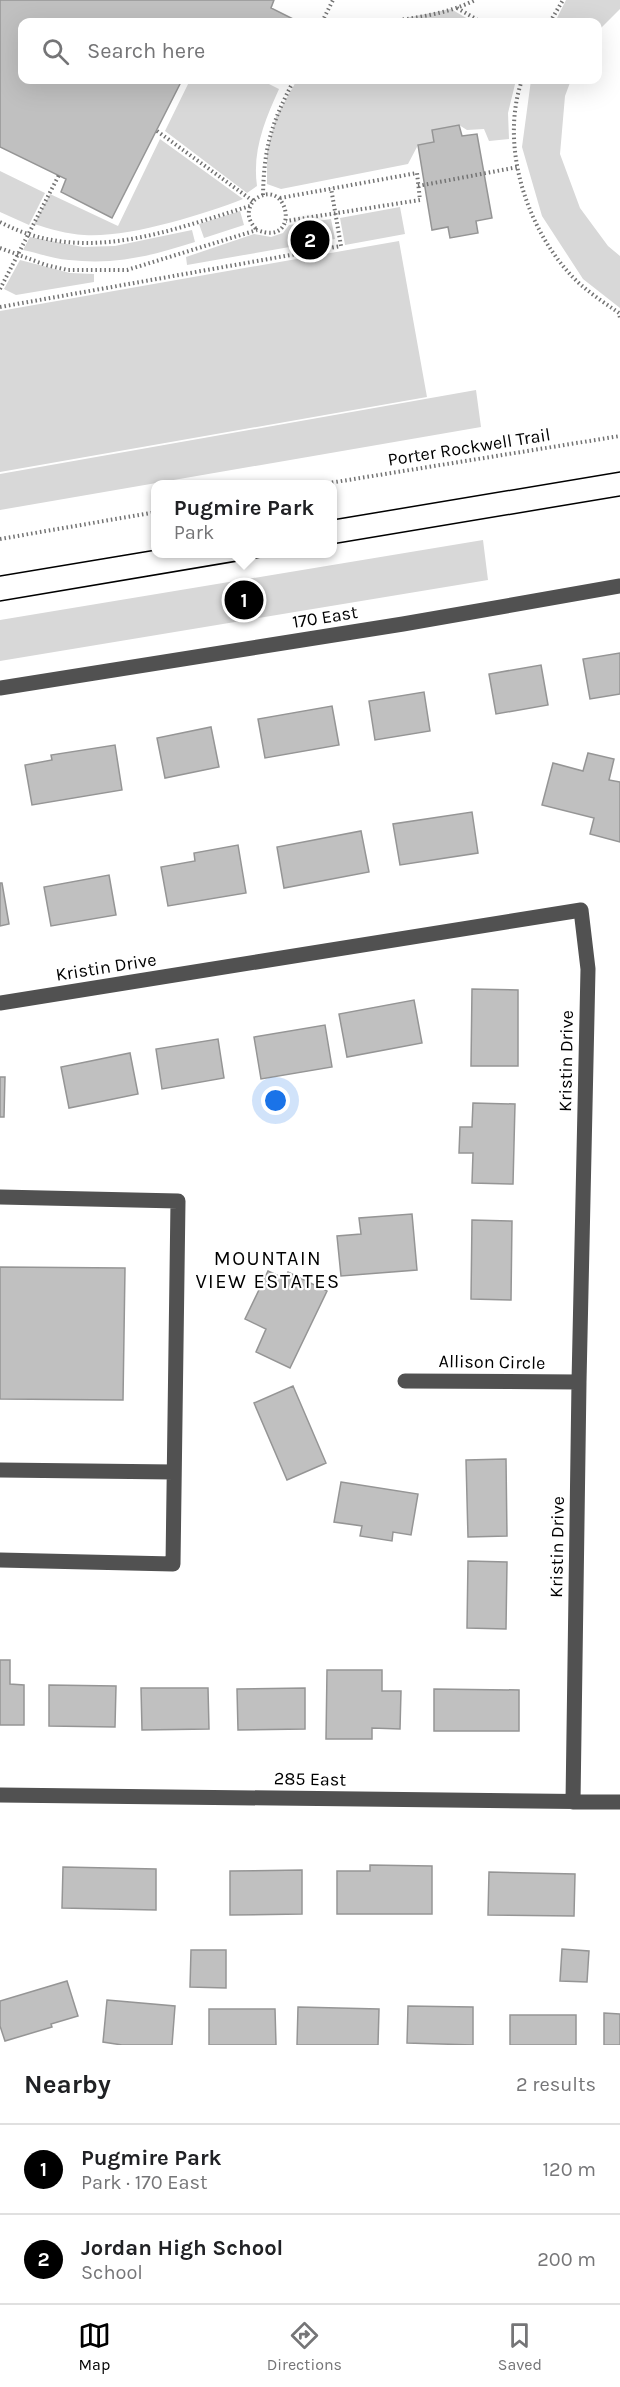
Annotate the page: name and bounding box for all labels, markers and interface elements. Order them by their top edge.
search box [18,18,602,84]
icon: search [39,35,72,68]
text: Search here [87,38,205,64]
pin: 2 [290,218,330,262]
street label: Porter Rockwell Trail [386,423,552,471]
popup [151,480,337,558]
text: Pugmire Park [174,495,314,521]
text: Park [174,521,214,544]
pin: 1 [224,578,264,622]
street label: 170 East [291,601,359,633]
street label: Kristin Drive [54,948,158,986]
street label: Kristin Drive [554,1010,578,1112]
your location [261,1086,290,1115]
district label: MOUNTAIN VIEW ESTATES [195,1247,341,1293]
street label: Allison Circle [438,1350,546,1374]
street label: Kristin Drive [545,1496,569,1598]
street label: 285 East [274,1767,347,1791]
text: Nearby [24,2069,111,2100]
text: 2 results [516,2073,596,2096]
text: Pugmire Park [81,2145,222,2171]
text: 1 [40,2158,47,2181]
text: 120 m [542,2158,596,2181]
text: Park · 170 East [81,2171,208,2194]
text: Jordan High School [81,2235,283,2261]
text: 2 [37,2248,50,2271]
text: 200 m [537,2248,596,2271]
text: School [81,2261,143,2284]
tab: Map [78,2319,111,2374]
tab: Directions [267,2319,342,2374]
tab: Saved [498,2319,542,2374]

